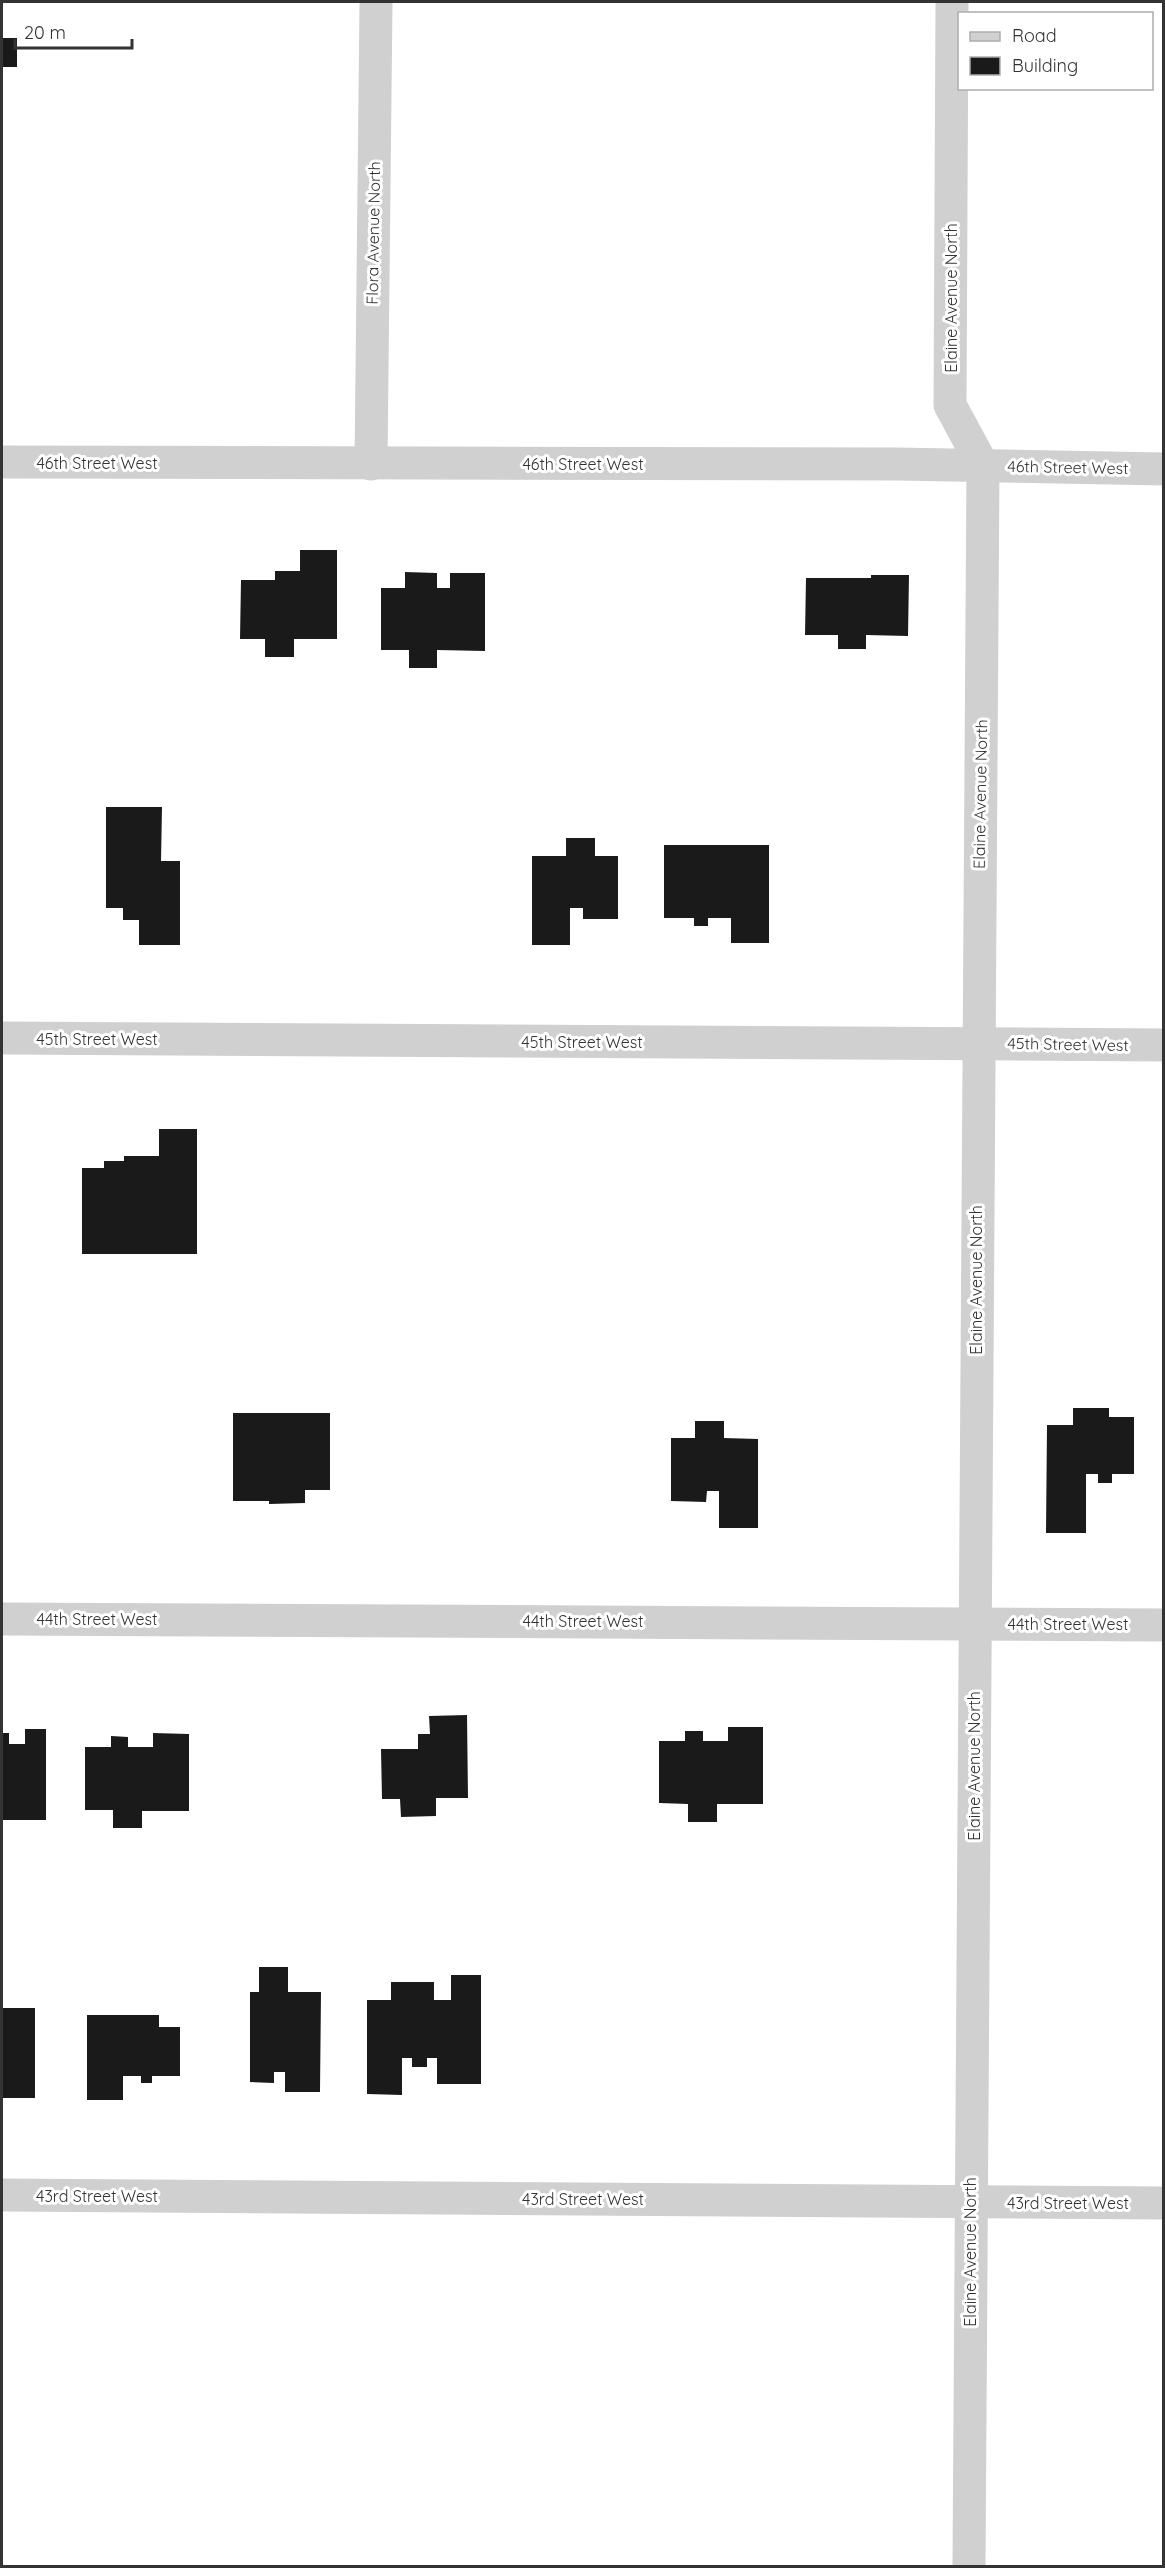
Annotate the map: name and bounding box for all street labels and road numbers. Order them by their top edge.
street label: Flora Avenue North [362,161,384,305]
street label: Elaine Avenue North [941,223,961,373]
street label: 46th Street West [36,453,158,473]
street label: 46th Street West [522,454,644,474]
street label: 46th Street West [1007,456,1129,478]
street label: Elaine Avenue North [969,719,991,869]
street label: 45th Street West [36,1029,158,1049]
street label: 45th Street West [521,1032,643,1052]
street label: 45th Street West [1007,1033,1129,1055]
street label: Elaine Avenue North [966,1205,986,1355]
street label: 44th Street West [36,1609,158,1629]
street label: 44th Street West [522,1611,644,1631]
street label: 44th Street West [1007,1614,1129,1634]
street label: Elaine Avenue North [964,1691,984,1841]
street label: Elaine Avenue North [960,2177,980,2327]
street label: 43rd Street West [36,2186,158,2206]
street label: 43rd Street West [522,2189,644,2209]
street label: 43rd Street West [1007,2193,1129,2213]

